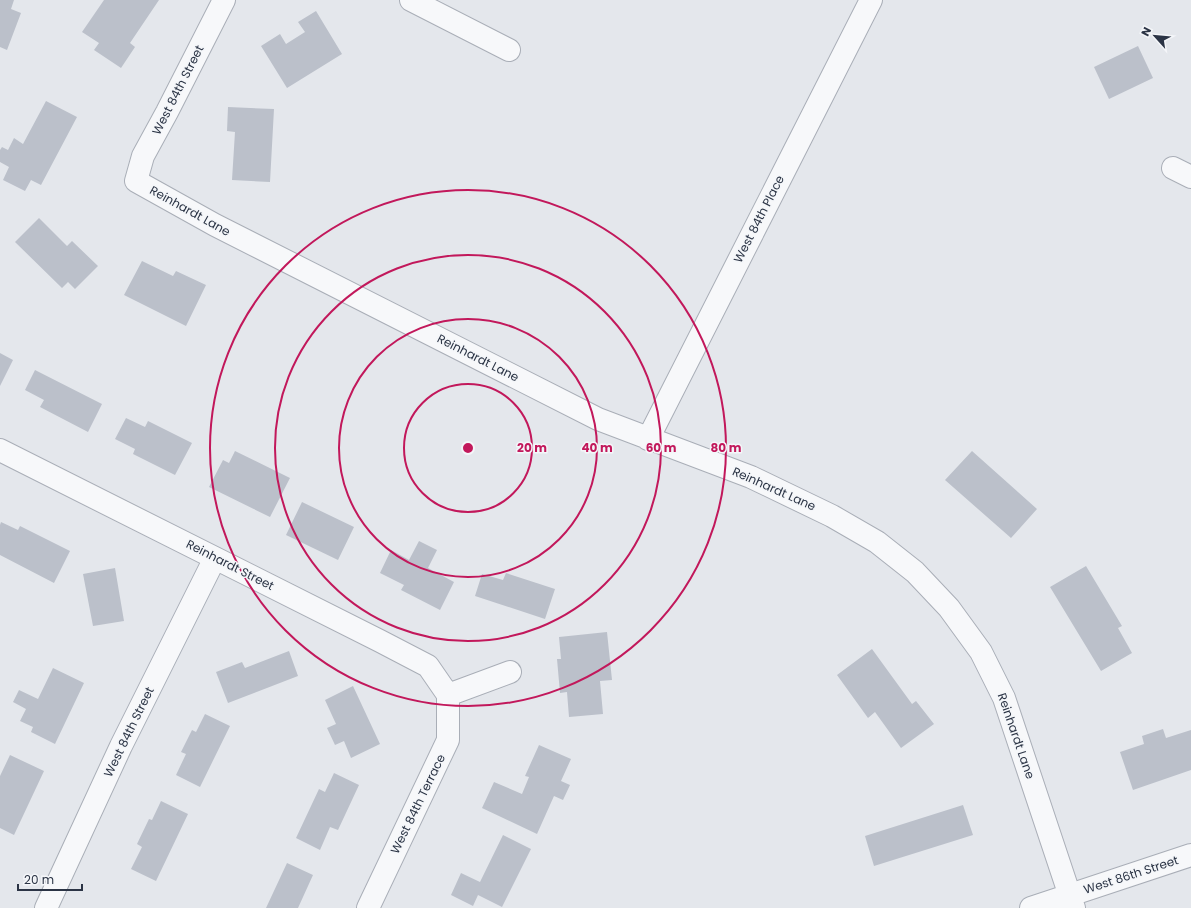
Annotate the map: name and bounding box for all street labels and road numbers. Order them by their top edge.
street label: West 84th Street [148,42,207,138]
street label: West 84th Place [729,172,788,265]
street label: Reinhardt Lane [147,181,234,240]
street label: Reinhardt Lane [434,330,522,386]
street label: Reinhardt Lane [730,463,819,515]
street label: Reinhardt Street [183,535,277,594]
street label: West 84th Street [99,684,158,780]
street label: Reinhardt Lane [994,691,1039,781]
street label: West 84th Terrace [386,751,449,857]
street label: West 86th Street [1081,851,1180,898]

